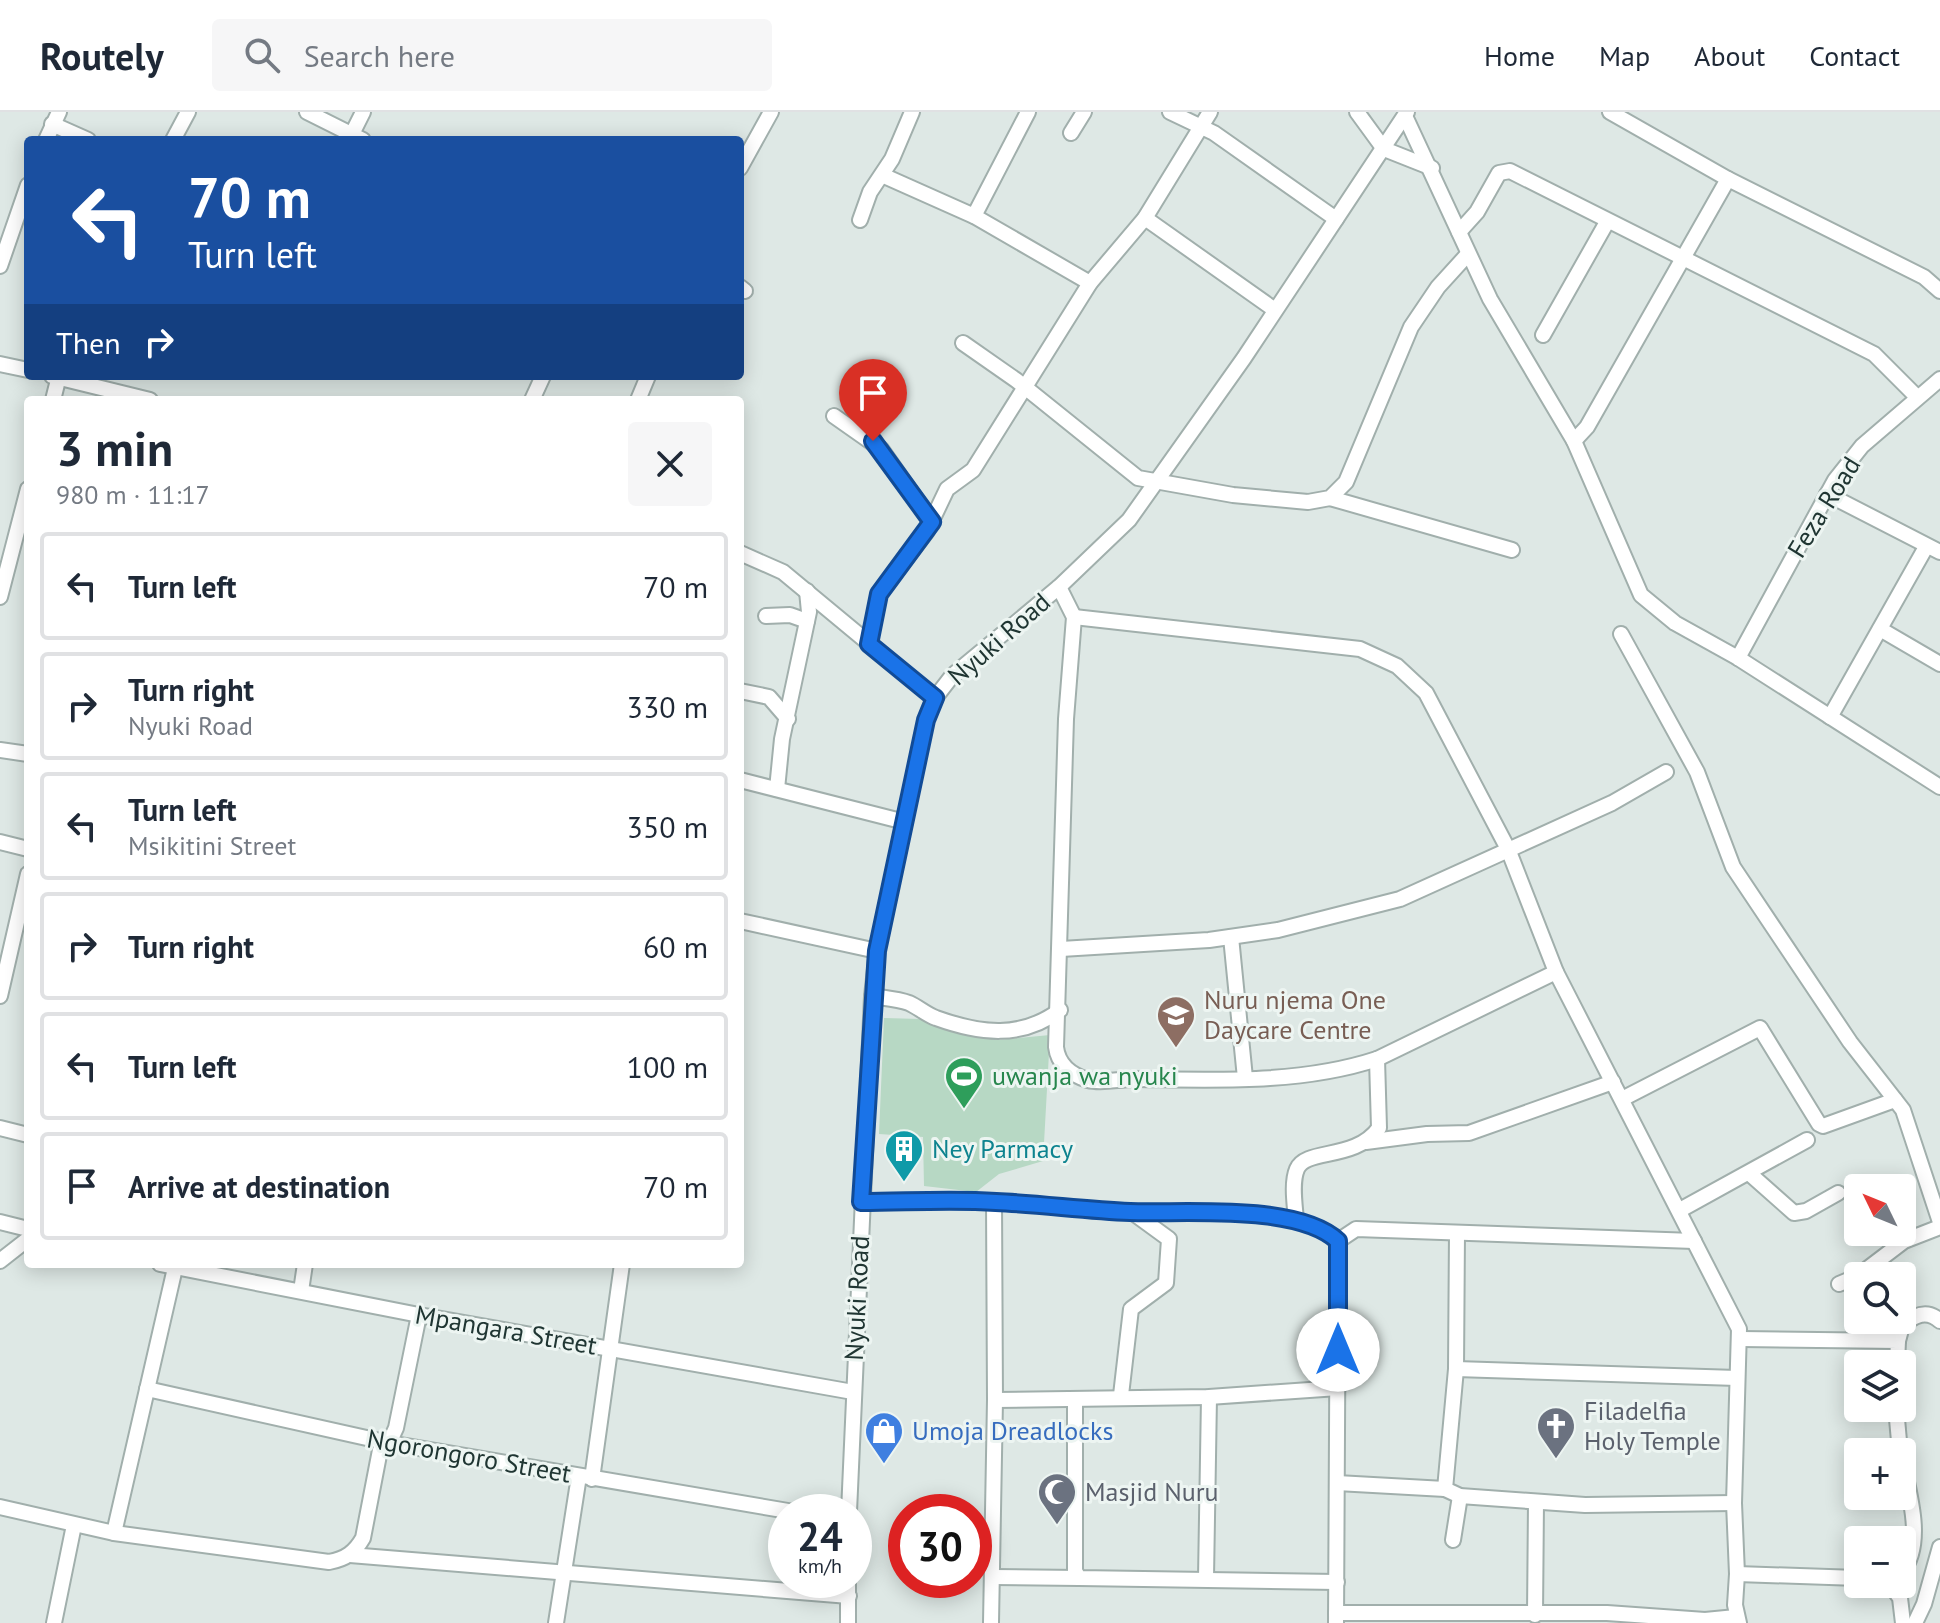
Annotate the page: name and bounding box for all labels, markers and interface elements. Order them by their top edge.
search box [212,19,772,91]
text: Routely [40,31,164,80]
icon: search [240,33,284,77]
text: Search here [304,36,455,75]
text: Home [1484,37,1555,74]
text: Map [1599,37,1650,74]
text: About [1694,37,1765,74]
text: Contact [1809,37,1900,74]
text: 70 m [188,161,311,233]
icon: left [56,168,160,272]
text: Turn left [188,231,317,278]
icon: right [137,320,181,364]
text: Then [56,323,121,362]
pin [839,359,907,441]
icon: arrive [851,371,895,415]
text: 3 min [56,417,173,479]
button: close [628,422,712,506]
street label: Feza Road [1780,450,1867,563]
text: 980 m · 11:17 [56,478,210,511]
icon: left [60,564,104,608]
text: Turn left [128,567,236,606]
text: 70 m [643,567,708,606]
street label: Nyuki Road [941,585,1057,692]
text: Turn right [128,670,254,709]
icon: right [60,684,104,728]
text: 330 m [627,687,708,726]
text: Nyuki Road [128,709,253,742]
text: Turn left [128,790,236,829]
icon: left [60,804,104,848]
text: 350 m [627,807,708,846]
text: Msikitini Street [128,829,296,862]
icon: right [60,924,104,968]
text: Turn right [128,927,254,966]
text: 60 m [643,927,708,966]
place label: Nuru njema One Daycare Centre [1204,983,1386,1046]
school or university icon: Nuru njema One Daycare Centre [1155,994,1197,1049]
icon: left [60,1044,104,1088]
text: Turn left [128,1047,236,1086]
text: 100 m [627,1047,708,1086]
sports icon: uwanja wa nyuki [943,1055,985,1110]
place label: uwanja wa nyuki [992,1059,1178,1092]
building icon: Ney Parmacy [883,1128,925,1183]
place label: Ney Parmacy [932,1132,1073,1165]
icon: arrive [60,1164,104,1208]
text: Arrive at destination [128,1167,390,1206]
text: 70 m [643,1167,708,1206]
north arrow [1844,1174,1916,1246]
map controls [1844,1174,1916,1598]
street label: Nyuki Road [837,1235,876,1361]
button: search [1844,1262,1916,1334]
street label: Mpangara Street [413,1297,600,1362]
position arrow [1296,1308,1380,1392]
button: layers [1844,1350,1916,1422]
place label: Filadelfia Holy Temple [1584,1394,1721,1457]
church icon: Filadelfia Holy Temple [1535,1405,1577,1460]
shop icon: Umoja Dreadlocks [863,1410,905,1465]
place label: Umoja Dreadlocks [912,1414,1113,1447]
street label: Ngorongoro Street [365,1421,574,1490]
button: + [1844,1438,1916,1510]
mosque icon: Masjid Nuru [1036,1471,1078,1526]
place label: Masjid Nuru [1085,1475,1219,1508]
speed limit sign: 30 [888,1494,992,1598]
text: 24 [797,1510,843,1562]
button: − [1844,1526,1916,1598]
text: km/h [798,1553,842,1579]

